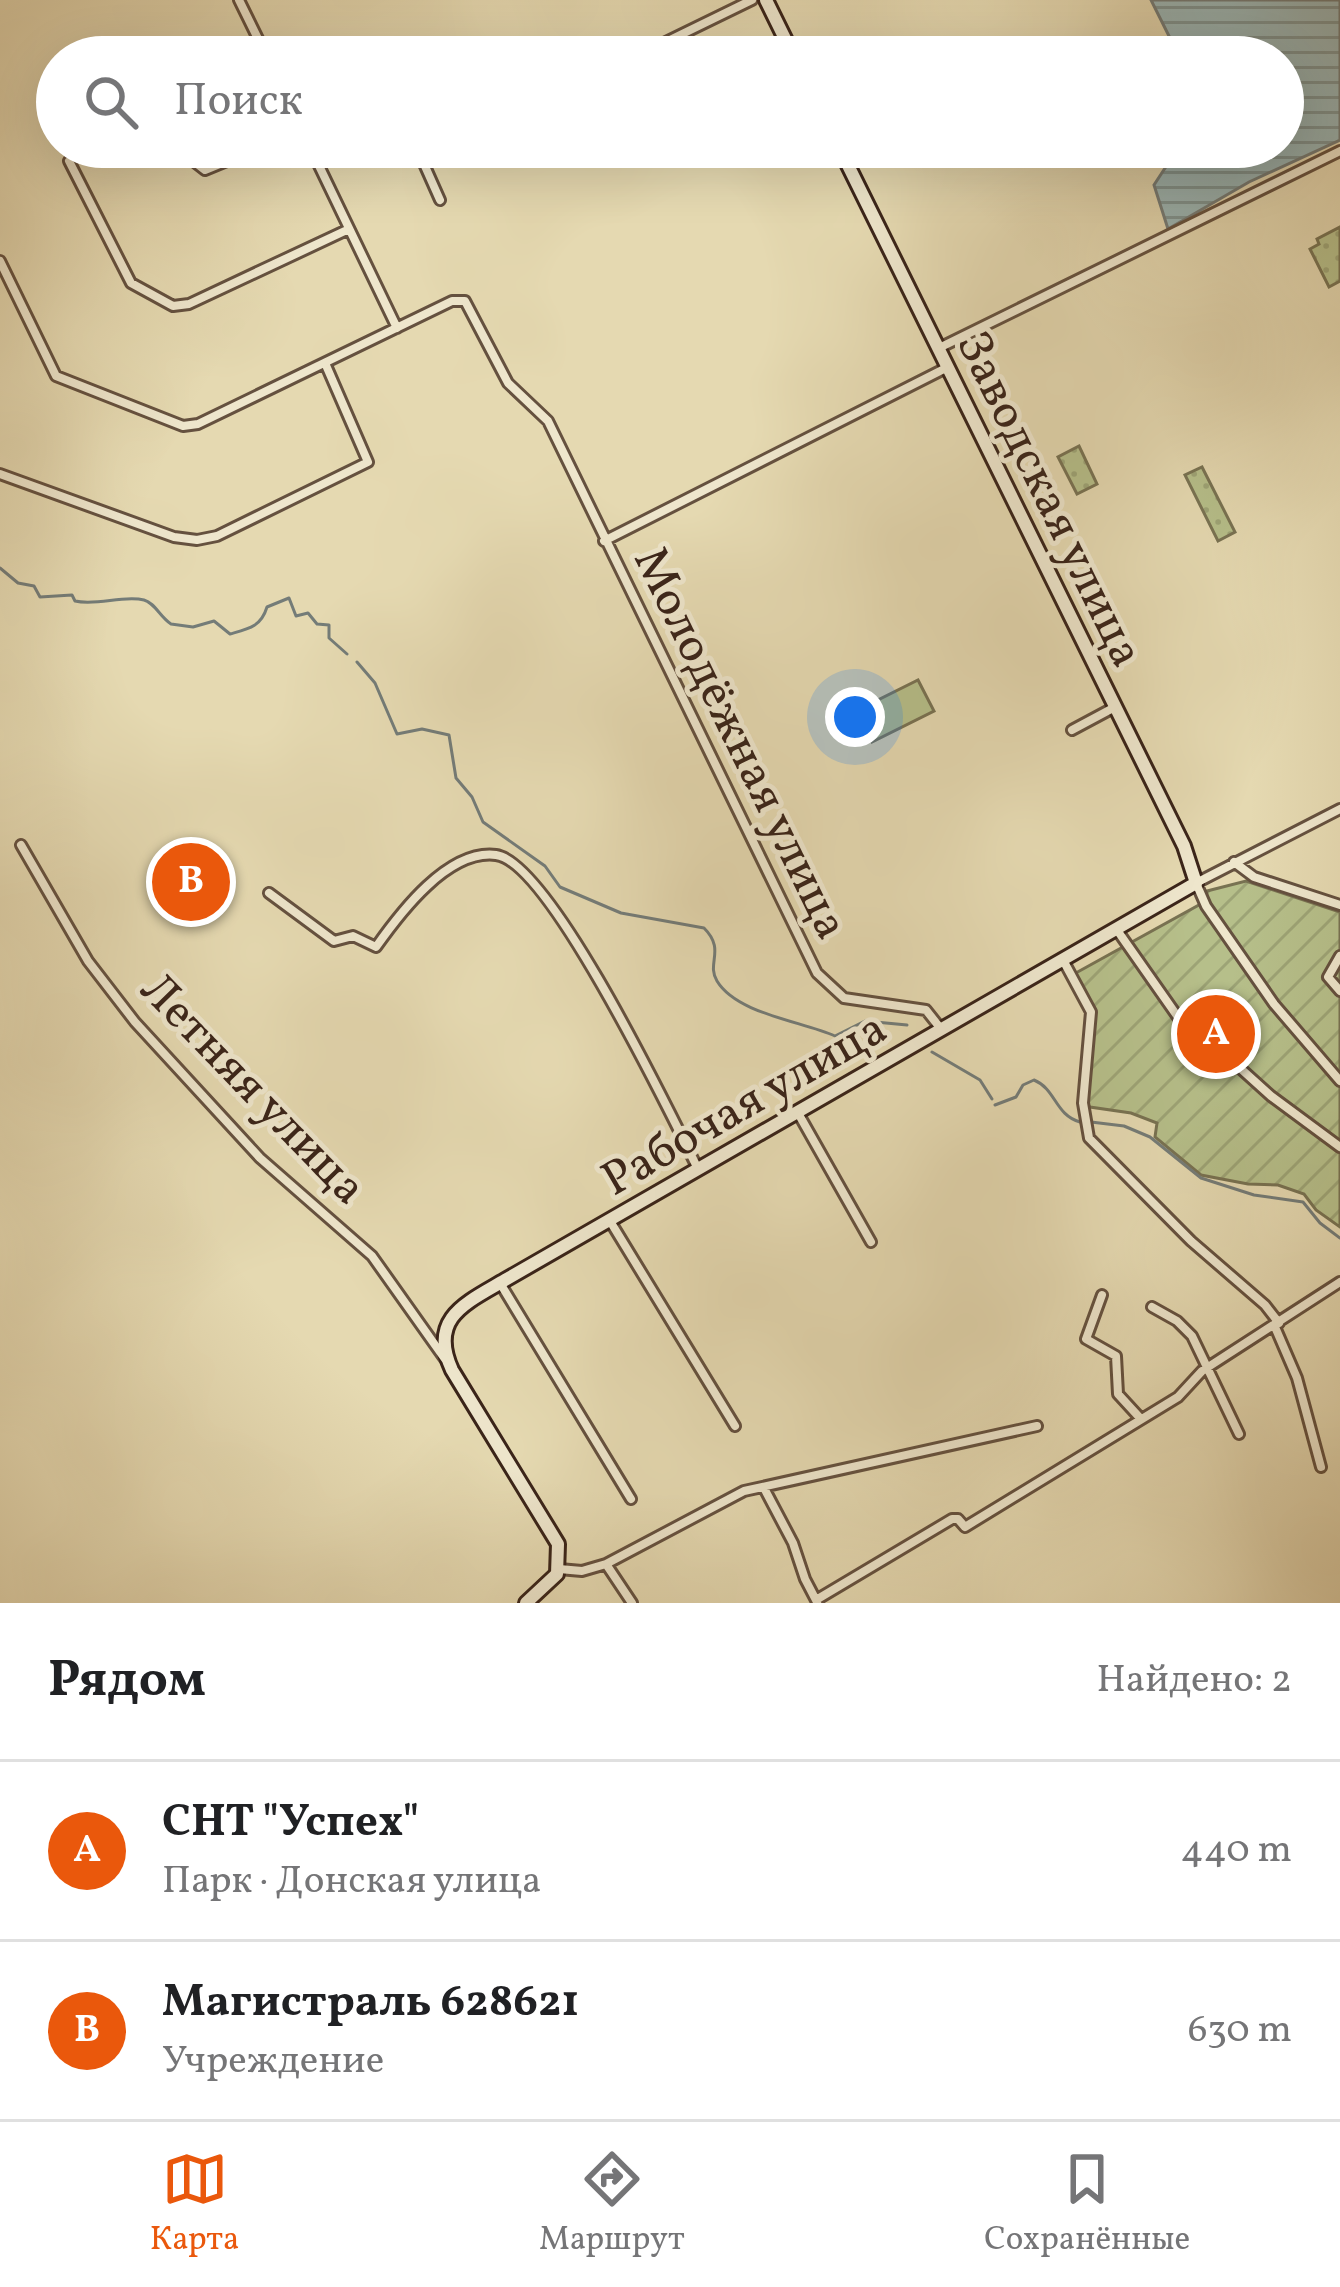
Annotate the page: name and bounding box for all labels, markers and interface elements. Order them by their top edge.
search box [36,36,1304,168]
icon: search [78,69,144,135]
text: Поиск [174,71,303,134]
street label: Заводская улица [938,321,1158,679]
street label: Молодёжная улица [615,536,863,951]
your location [825,687,885,747]
pin: B [152,837,230,927]
street label: Летняя улица [123,959,380,1221]
pin: A [1177,989,1255,1079]
street label: Рабочая улица [590,997,900,1215]
text: Рядом [48,1646,206,1717]
text: Найдено: 2 [1096,1654,1292,1708]
text: СНТ "Успех" [162,1792,419,1855]
text: A [73,1824,101,1878]
text: 440 m [1180,1824,1292,1878]
text: Парк · Донская улица [162,1855,542,1909]
text: Магистраль 628621 [162,1972,579,2035]
text: B [74,2004,100,2058]
text: 630 m [1188,2004,1292,2058]
text: Учреждение [162,2035,384,2089]
tab: Карта [150,2146,239,2264]
tab: Маршрут [539,2146,685,2264]
tab: Сохранённые [984,2146,1190,2264]

